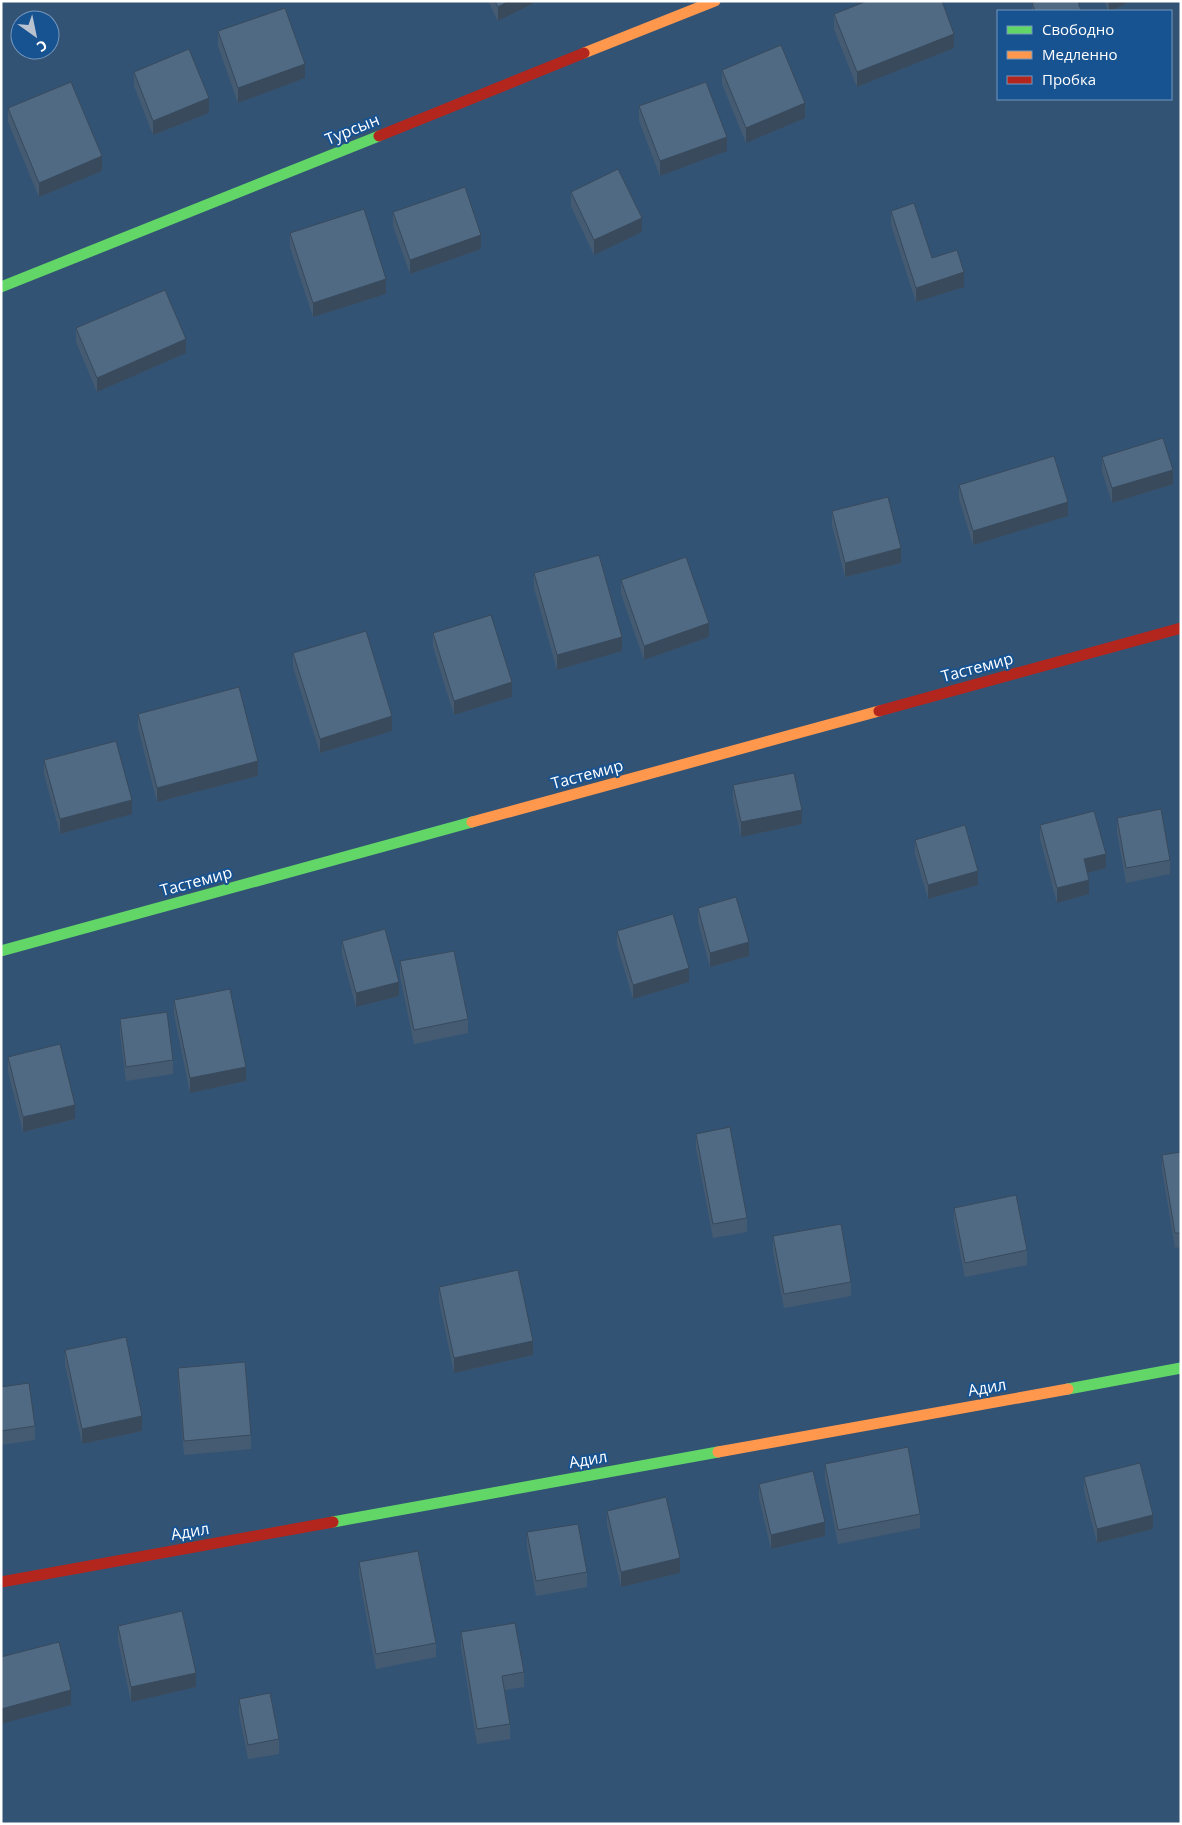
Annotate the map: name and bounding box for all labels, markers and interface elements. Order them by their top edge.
north arrow [10,10,60,60]
legend [997,10,1172,100]
text: Свободно [1042,19,1114,39]
text: С [33,36,51,57]
text: Медленно [1042,44,1118,64]
text: Пробка [1042,69,1096,89]
street label: Турсын [322,108,382,150]
street label: Тастемир [939,647,1015,687]
street label: Тастемир [549,754,625,794]
street label: Тастемир [158,861,234,901]
street label: Адил [966,1373,1008,1401]
street label: Адил [567,1445,609,1473]
street label: Адил [169,1517,211,1545]

